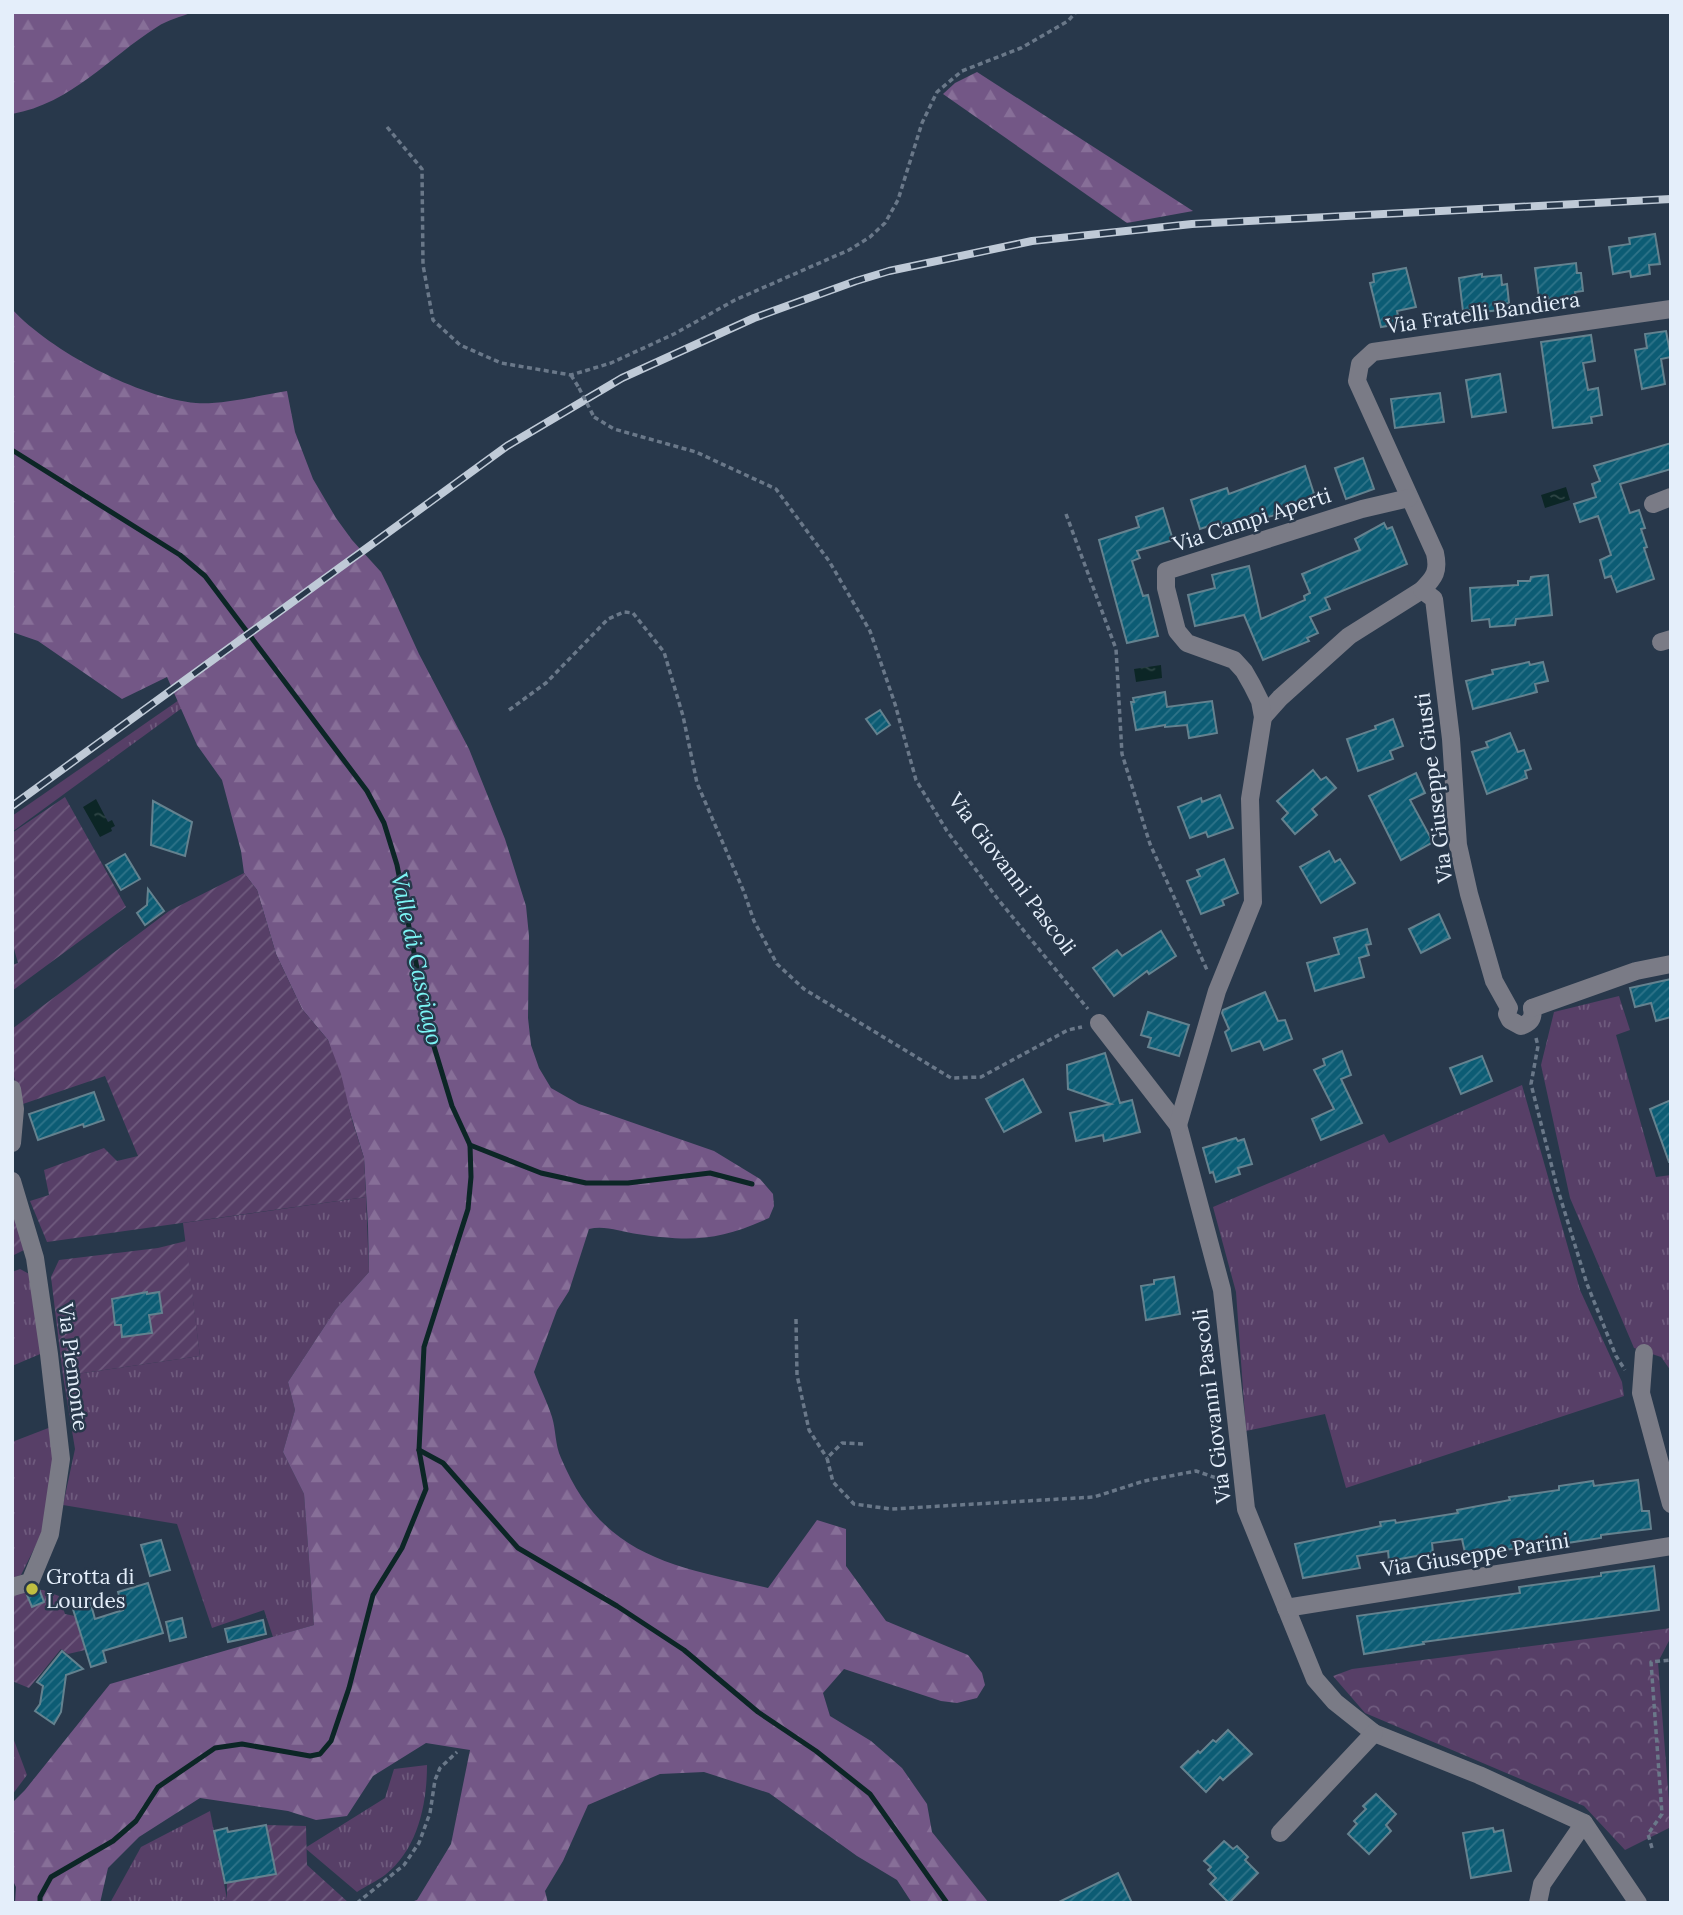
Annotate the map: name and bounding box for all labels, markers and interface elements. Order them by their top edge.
street label: Via Fratelli Bandiera [1383,286,1582,340]
street label: Via Campi Aperti [1169,481,1334,558]
street label: Via Giuseppe Giusti [1408,691,1459,886]
street label: Via Giovanni Pascoli [942,787,1082,960]
water label: Valle di Casciago [385,870,450,1048]
street label: Via Piemonte [52,1300,95,1433]
street label: Via Giovanni Pascoli [1186,1307,1237,1506]
street label: Via Giuseppe Parini [1378,1526,1571,1583]
place label: Grotta di Lourdes [46,1563,135,1614]
marker: Grotta di Lourdes [24,1581,40,1597]

